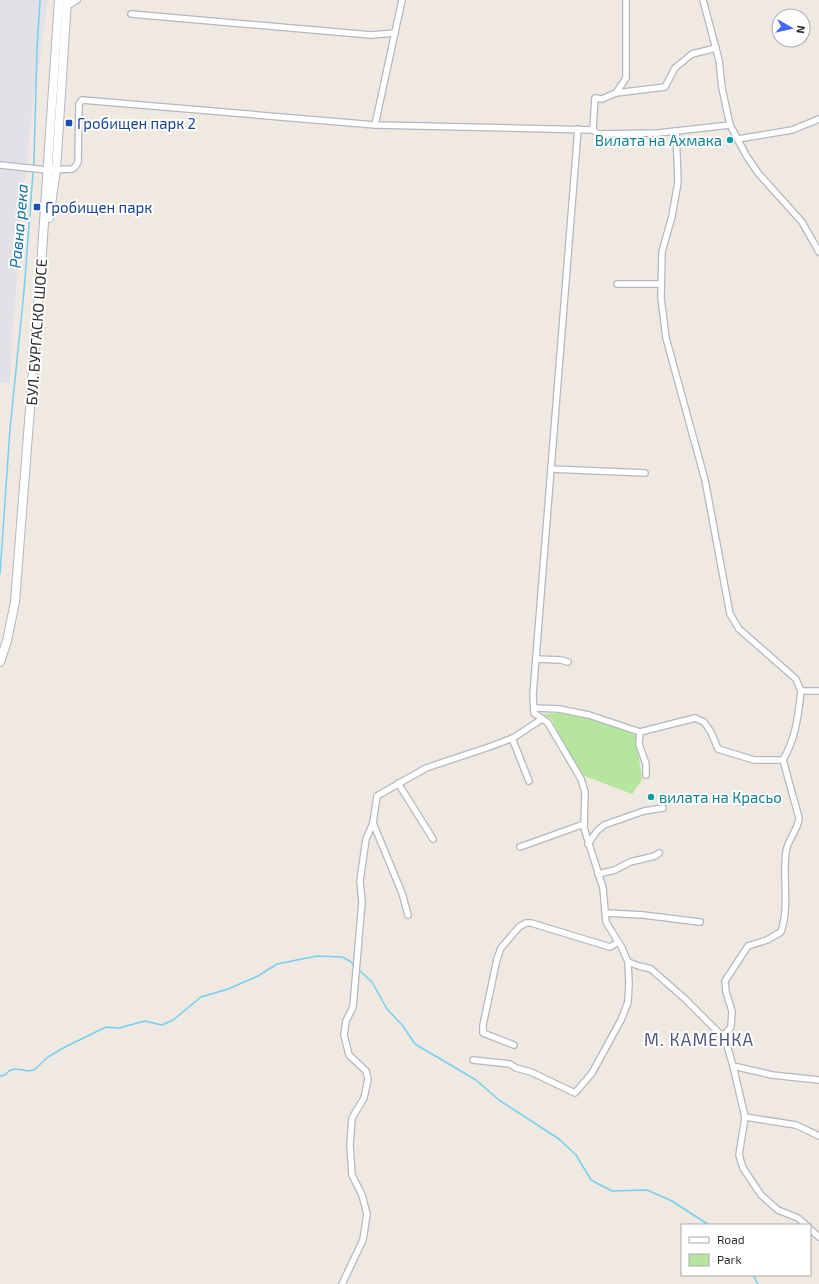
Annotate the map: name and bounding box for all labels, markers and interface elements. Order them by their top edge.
north arrow [771,8,811,48]
text: N [794,25,808,34]
place label: Гробищен парк 2 [77,114,196,132]
marker: Гробищен парк 2 [64,118,74,128]
place label: Вилата на Ахмака [595,131,722,149]
marker: Вилата на Ахмака [725,135,735,145]
water label: Равна река [5,183,31,269]
place label: Гробищен парк [45,198,152,216]
marker: Гробищен парк [32,202,42,212]
street label: БУЛ. БУРГАСКО ШОСЕ [22,258,50,406]
place label: вилата на Красьо [659,788,782,806]
marker: вилата на Красьо [646,792,656,802]
district label: М. КАМЕНКА [644,1029,754,1049]
legend [681,1224,811,1276]
text: Road [717,1232,745,1246]
text: Park [717,1252,742,1266]

